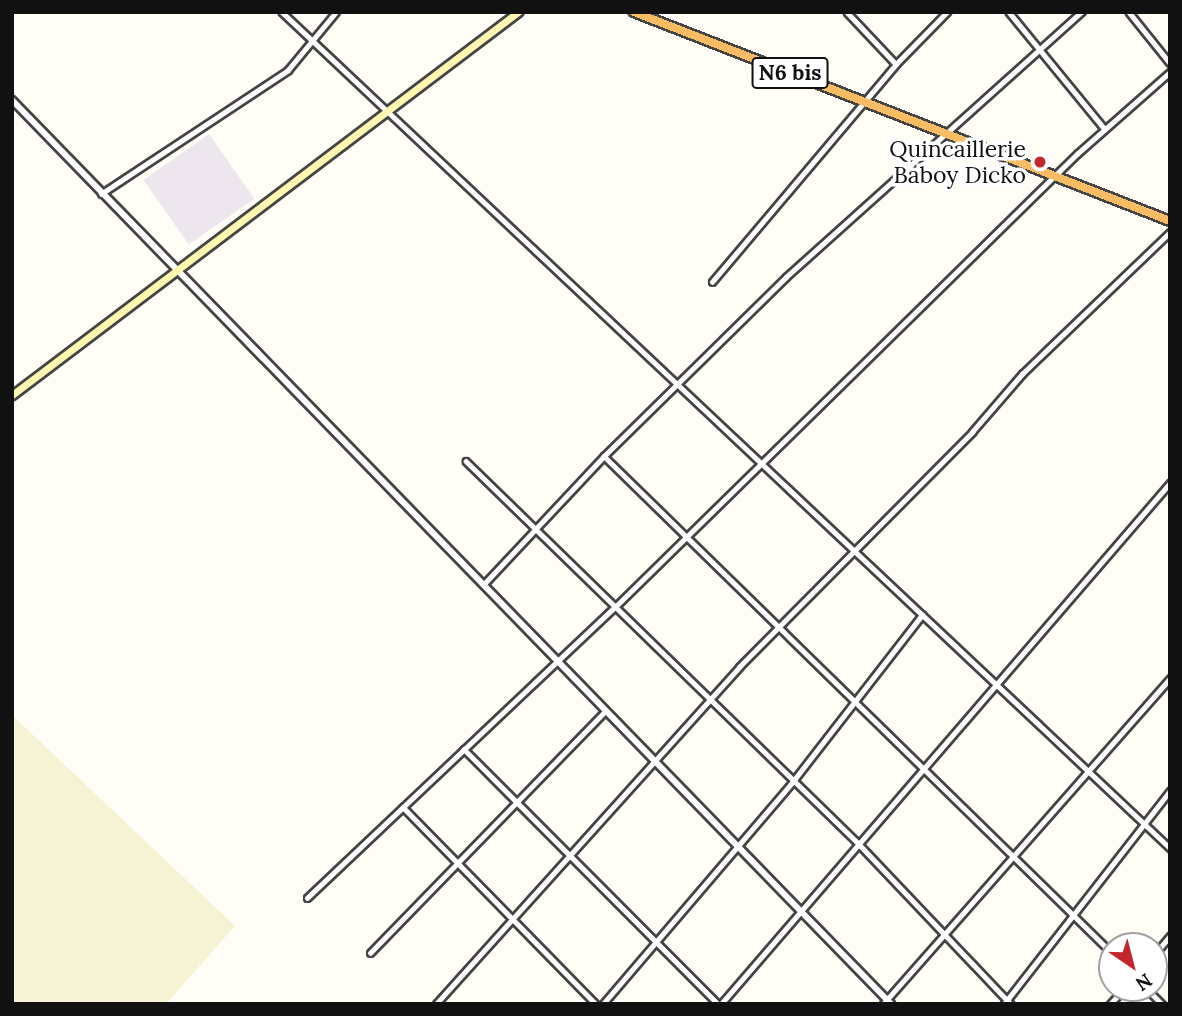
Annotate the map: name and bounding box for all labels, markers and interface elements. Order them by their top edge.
road number: N6 bis [752,56,828,90]
place label: Quincaillerie Baboy Dicko [889,135,1026,189]
marker: Quincaillerie Baboy Dicko [1032,154,1048,170]
north arrow [1098,932,1168,1002]
text: N [1131,969,1157,997]

